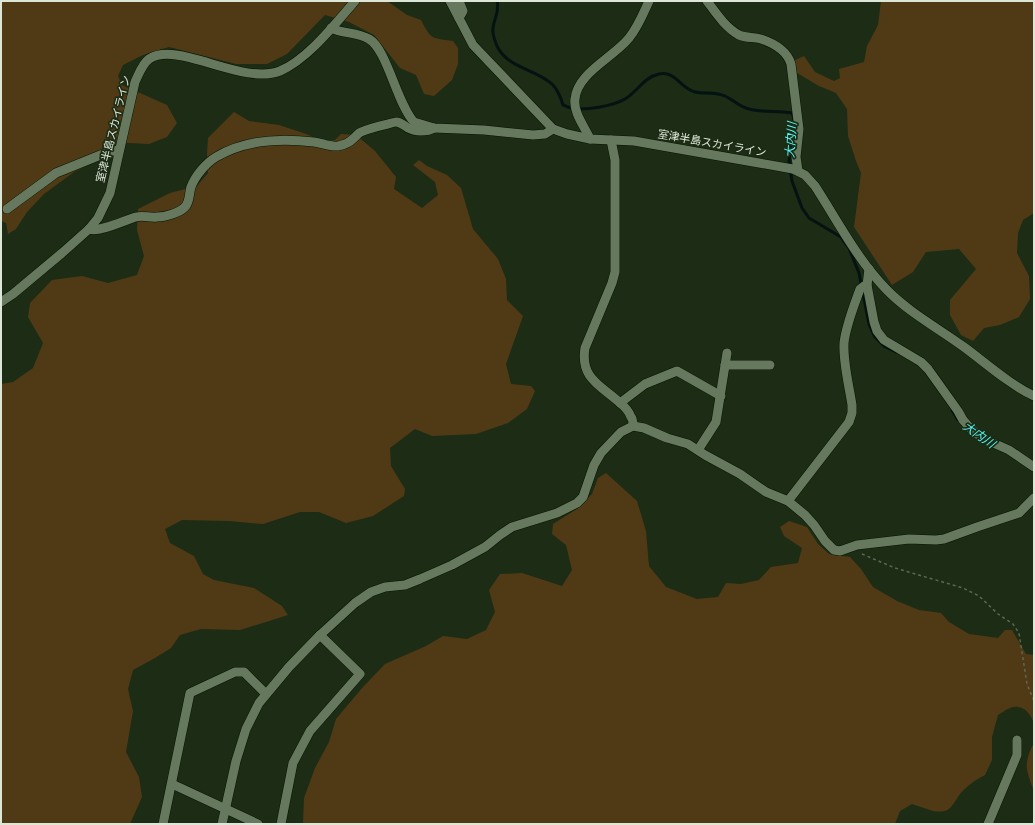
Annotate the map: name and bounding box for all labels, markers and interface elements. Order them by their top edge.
street label: 室津半島スカイライン [92,74,133,184]
water label: 大内川 [781,119,800,159]
street label: 室津半島スカイライン [657,126,768,159]
water label: 大内川 [960,417,1001,453]

